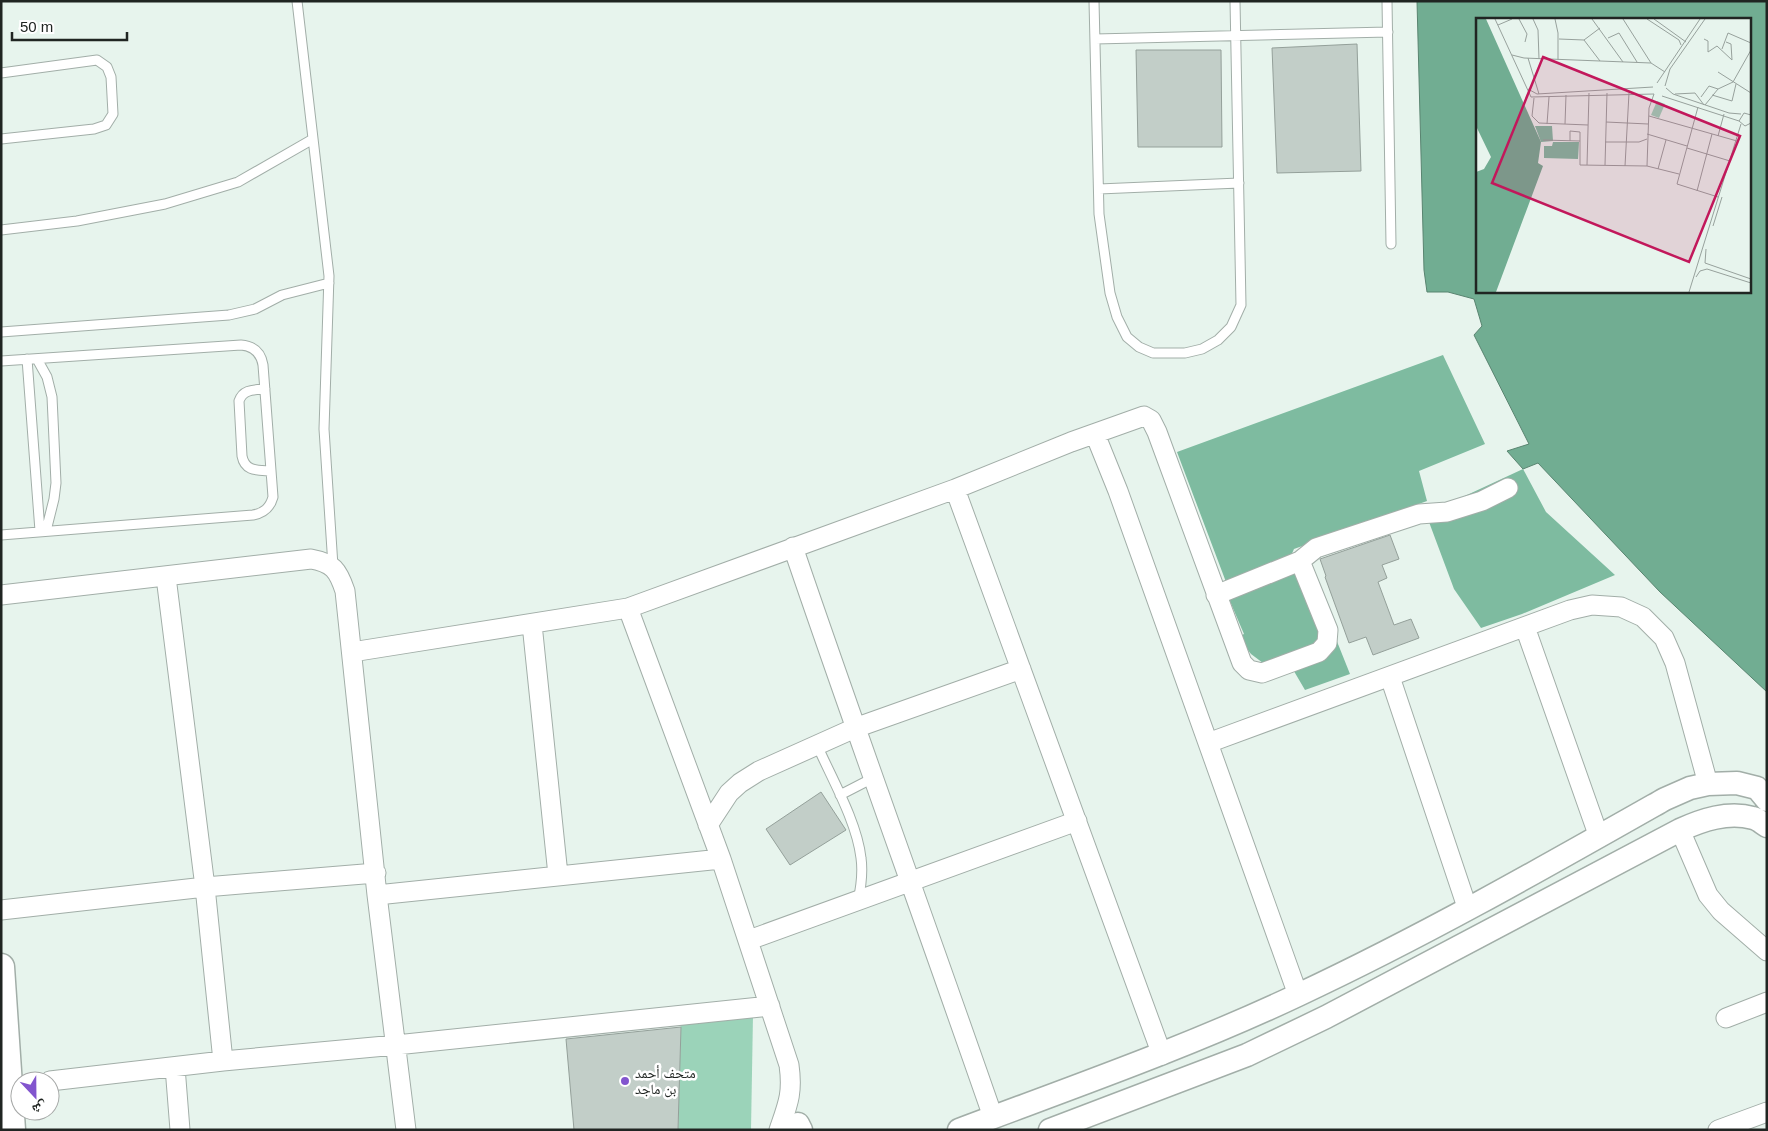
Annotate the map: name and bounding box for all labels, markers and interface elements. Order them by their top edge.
scale bar [12,10,128,42]
text: 50 m [20,18,53,35]
inset map [1476,18,1750,292]
place label: متحف أحمد بن ماجد [635,1065,696,1098]
north arrow [10,1071,60,1121]
marker: متحف أحمد بن ماجد [619,1075,631,1087]
text: ش [29,1097,50,1118]

